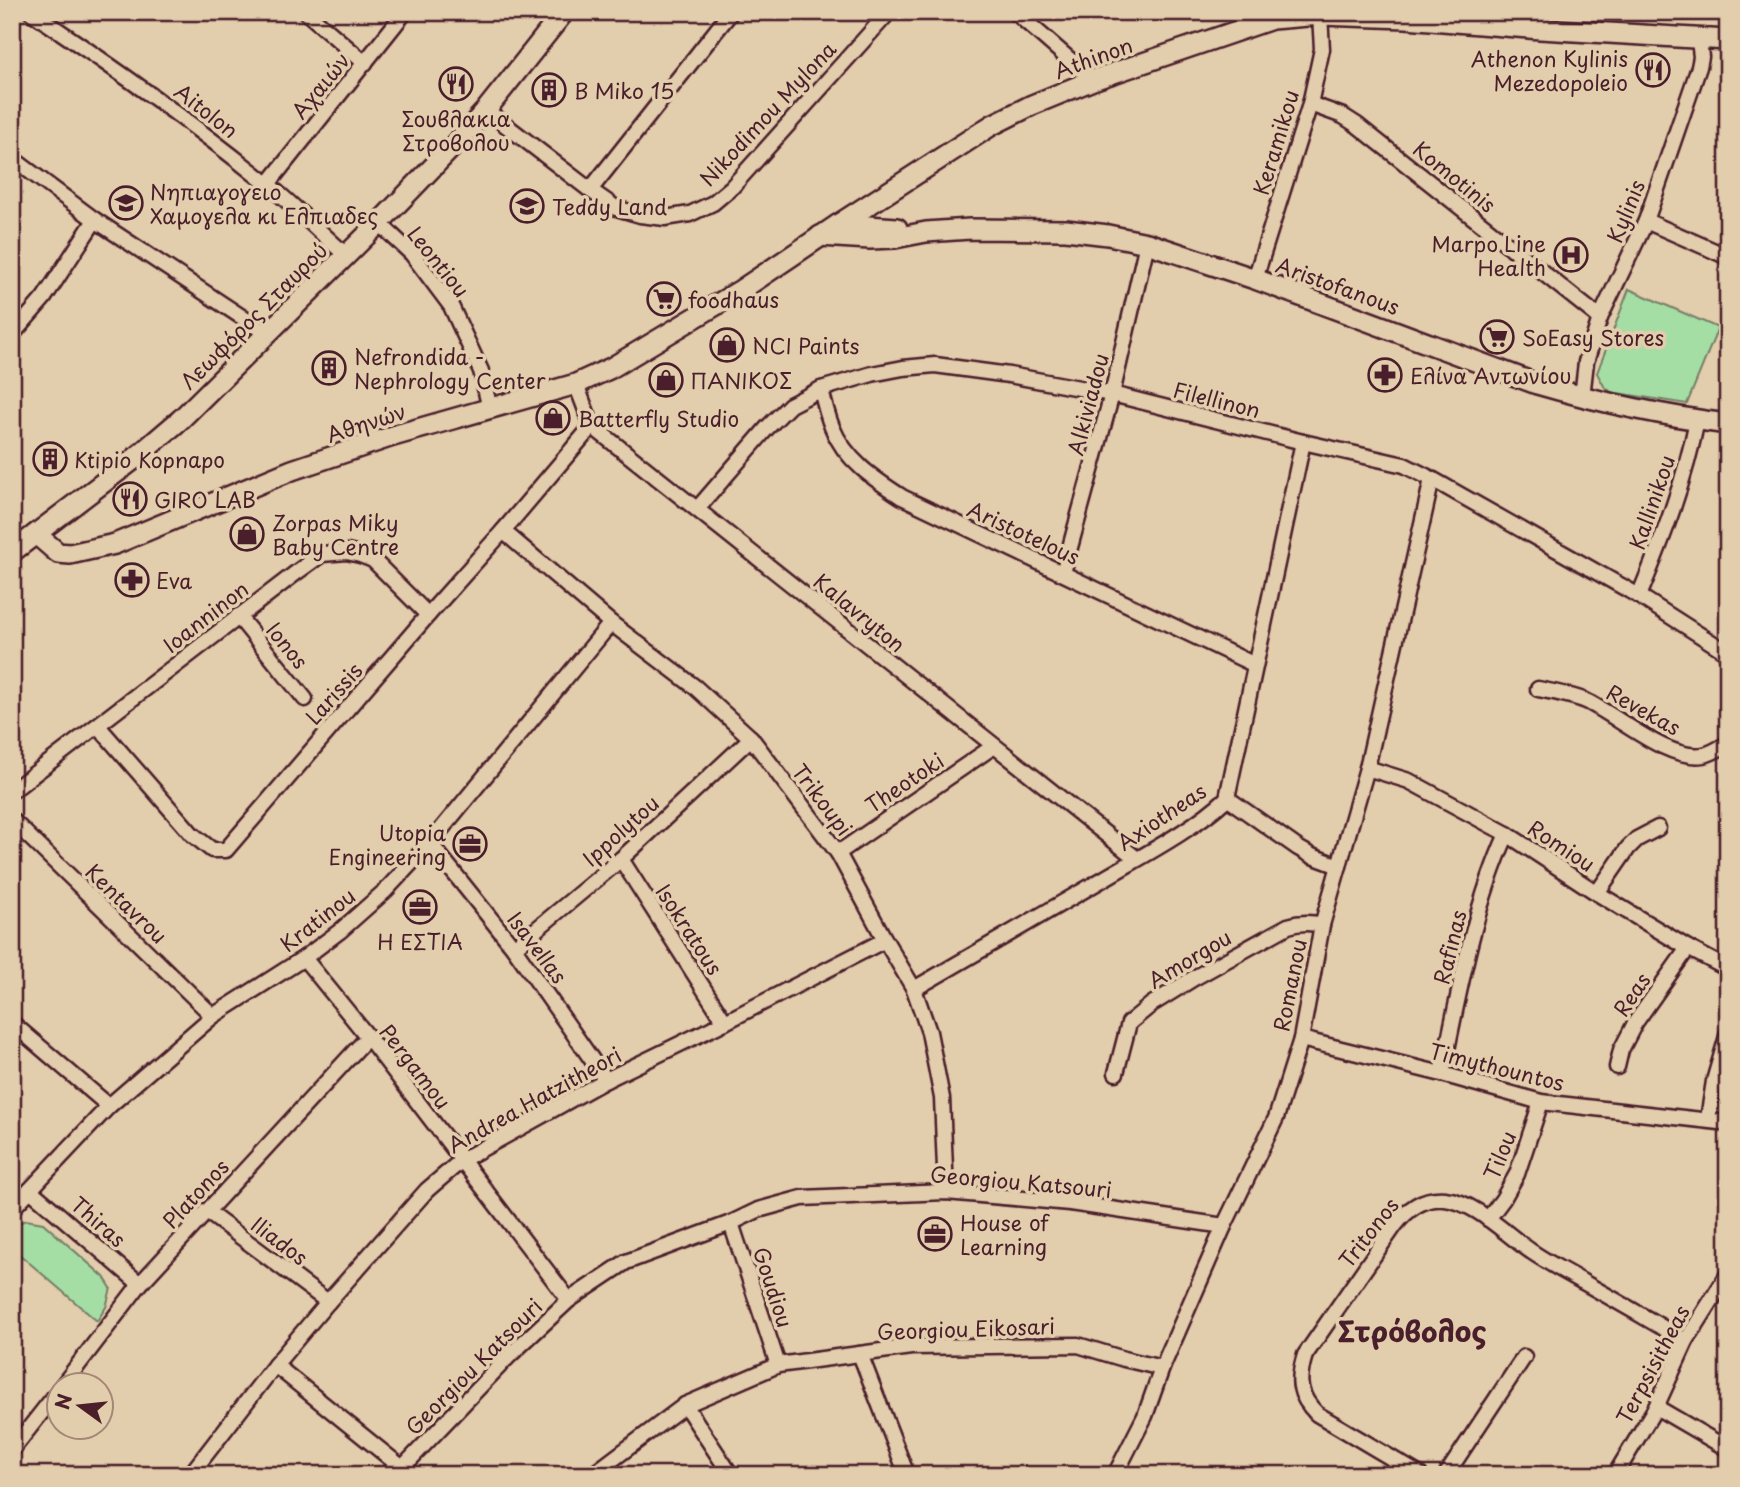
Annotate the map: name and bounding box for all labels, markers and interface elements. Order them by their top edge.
street label: Athinon [1049,28,1137,86]
street label: Nikodimou Mylona [691,33,843,193]
place label: Athenon Kylinis Mezedopoleio [1471,42,1628,98]
street label: Αχαιών [283,45,357,125]
restaurant icon: Athenon Kylinis Mezedopoleio [1634,51,1672,89]
restaurant icon: Σουβλακια Στροβολου [437,65,475,103]
building icon: B Miko 15 [530,71,568,109]
place label: B Miko 15 [574,74,675,106]
street label: Aitolon [168,75,246,145]
street label: Keramikou [1244,86,1306,198]
place label: Σουβλακια Στροβολου [401,102,511,158]
street label: Komotinis [1407,132,1503,220]
place label: Νηπιαγογειο Χαμογελα κι Ελπιαδες [150,175,378,231]
street label: Kylinis [1598,175,1652,247]
school or university icon: Νηπιαγογειο Χαμογελα κι Ελπιαδες [107,184,145,222]
school or university icon: Teddy Land [508,187,546,225]
place label: Teddy Land [552,190,667,222]
street label: Leontiou [400,218,478,304]
place label: Marpo Line Health [1431,227,1546,283]
street label: Λεωφόρος Σταυρού [172,234,334,396]
hospital icon: Marpo Line Health [1552,236,1590,274]
street label: Aristofanous [1272,248,1404,322]
supermarket icon: foodhaus [645,280,683,318]
place label: foodhaus [688,283,779,315]
supermarket icon: SoEasy Stores [1478,318,1516,356]
place label: SoEasy Stores [1522,321,1664,353]
shop icon: NCI Paints [708,326,746,364]
place label: NCI Paints [752,329,859,361]
place label: Nefrondida - Nephrology Center [354,340,546,396]
building icon: Nefrondida - Nephrology Center [310,349,348,387]
street label: Alkiviadou [1058,349,1116,459]
pharmacy icon: Ελίνα Αντωνίου [1366,356,1404,394]
place label: Ελίνα Αντωνίου [1410,359,1571,391]
shop icon: ΠΑΝΙΚΟΣ [647,361,685,399]
place label: ΠΑΝΙΚΟΣ [690,364,792,396]
street label: Filellinon [1170,373,1264,425]
street label: Αθηνών [322,394,410,450]
shop icon: Batterfly Studio [534,399,572,437]
place label: Batterfly Studio [578,402,739,434]
building icon: Ktipio Kopnapo [31,440,69,478]
place label: Ktipio Kopnapo [74,443,225,475]
street label: Kallinikou [1620,450,1682,554]
restaurant icon: GIRO LAB [111,480,149,518]
place label: GIRO LAB [154,483,256,515]
street label: Aristotelous [963,492,1085,572]
place label: Zorpas Miky Baby Centre [272,506,399,562]
shop icon: Zorpas Miky Baby Centre [228,515,266,553]
pharmacy icon: Eva [113,561,151,599]
place label: Eva [156,564,192,596]
street label: Kalavryton [807,565,913,659]
street label: Ioanninon [155,572,255,660]
street label: Ionos [259,615,317,675]
street label: Larissis [297,655,369,731]
street label: Revekas [1601,676,1687,742]
street label: Theotoki [858,744,950,820]
street label: Trikoupi [785,756,861,842]
street label: Axiotheas [1110,774,1212,858]
street label: Ippolytou [575,787,665,873]
street label: Romiou [1522,811,1602,879]
place label: Utopia Engineering [328,816,447,872]
office icon: Utopia Engineering [451,825,489,863]
street label: Kentavrou [79,856,175,950]
street label: Isokratous [649,877,731,981]
street label: Kratinou [272,879,362,959]
office icon: Η ΕΣΤΙΑ [401,888,439,926]
street label: Isavellas [500,904,576,990]
street label: Rafinas [1424,906,1474,988]
street label: Amorgou [1141,920,1237,996]
place label: Η ΕΣΤΙΑ [377,925,463,957]
street label: Romanou [1264,936,1314,1034]
street label: Reas [1605,965,1657,1023]
street label: Pergamou [373,1017,459,1115]
street label: Timythountos [1426,1034,1568,1098]
street label: Andrea Hatzitheori [441,1038,627,1160]
street label: Tilou [1475,1126,1523,1184]
street label: Platonos [154,1151,236,1235]
street label: Georgiou Katsouri [929,1157,1113,1205]
street label: Thiras [64,1188,134,1254]
street label: Tritonos [1330,1190,1406,1274]
place label: House of Learning [960,1206,1050,1262]
street label: Iliados [245,1208,315,1272]
office icon: House of Learning [916,1215,954,1253]
street label: Goudiou [746,1243,802,1331]
street label: Georgiou Katsouri [397,1290,549,1442]
street label: Terpsisitheas [1607,1299,1697,1429]
street label: Georgiou Eikosari [876,1309,1056,1347]
district label: Στρόβολος [1337,1309,1487,1352]
north arrow [46,1372,116,1442]
text: N [47,1390,78,1412]

